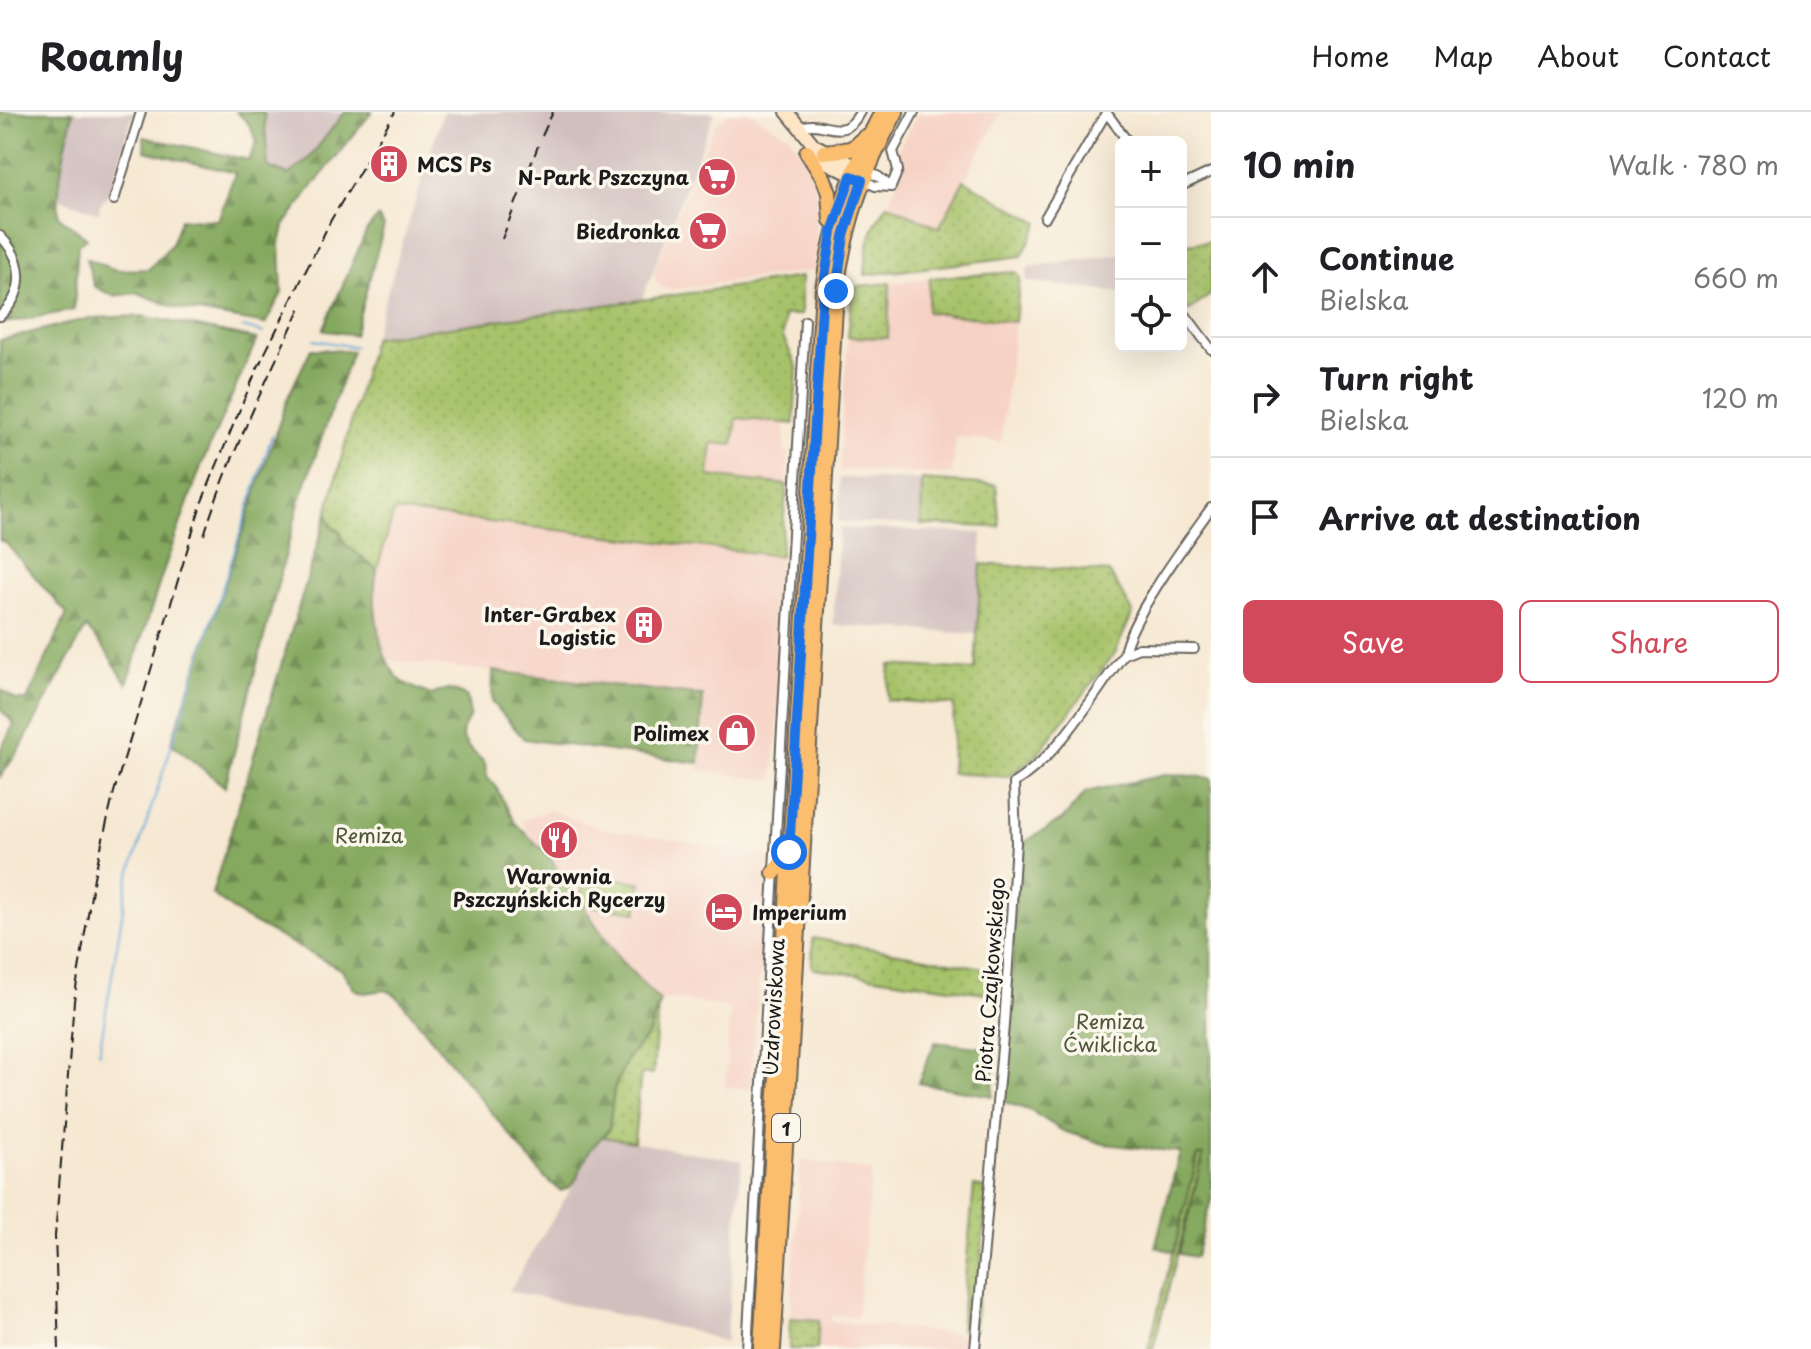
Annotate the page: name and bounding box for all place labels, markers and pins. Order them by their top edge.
building icon: MCS Ps [368,143,410,185]
place label: MCS Ps [417,149,492,179]
supermarket icon: N-Park Pszczyna [696,156,738,198]
place label: N-Park Pszczyna [518,162,689,192]
supermarket icon: Biedronka [687,210,729,252]
place label: Biedronka [576,216,680,246]
place label: Inter-Grabex Logistic [484,599,616,652]
building icon: Inter-Grabex Logistic [623,604,665,646]
shop icon: Polimex [716,712,758,754]
place label: Polimex [633,718,709,748]
restaurant icon: Warownia Pszczyńskich Rycerzy [538,819,580,861]
place label: Warownia Pszczyńskich Rycerzy [453,861,665,914]
hotel icon: Imperium [703,891,745,933]
place label: Imperium [752,897,847,927]

